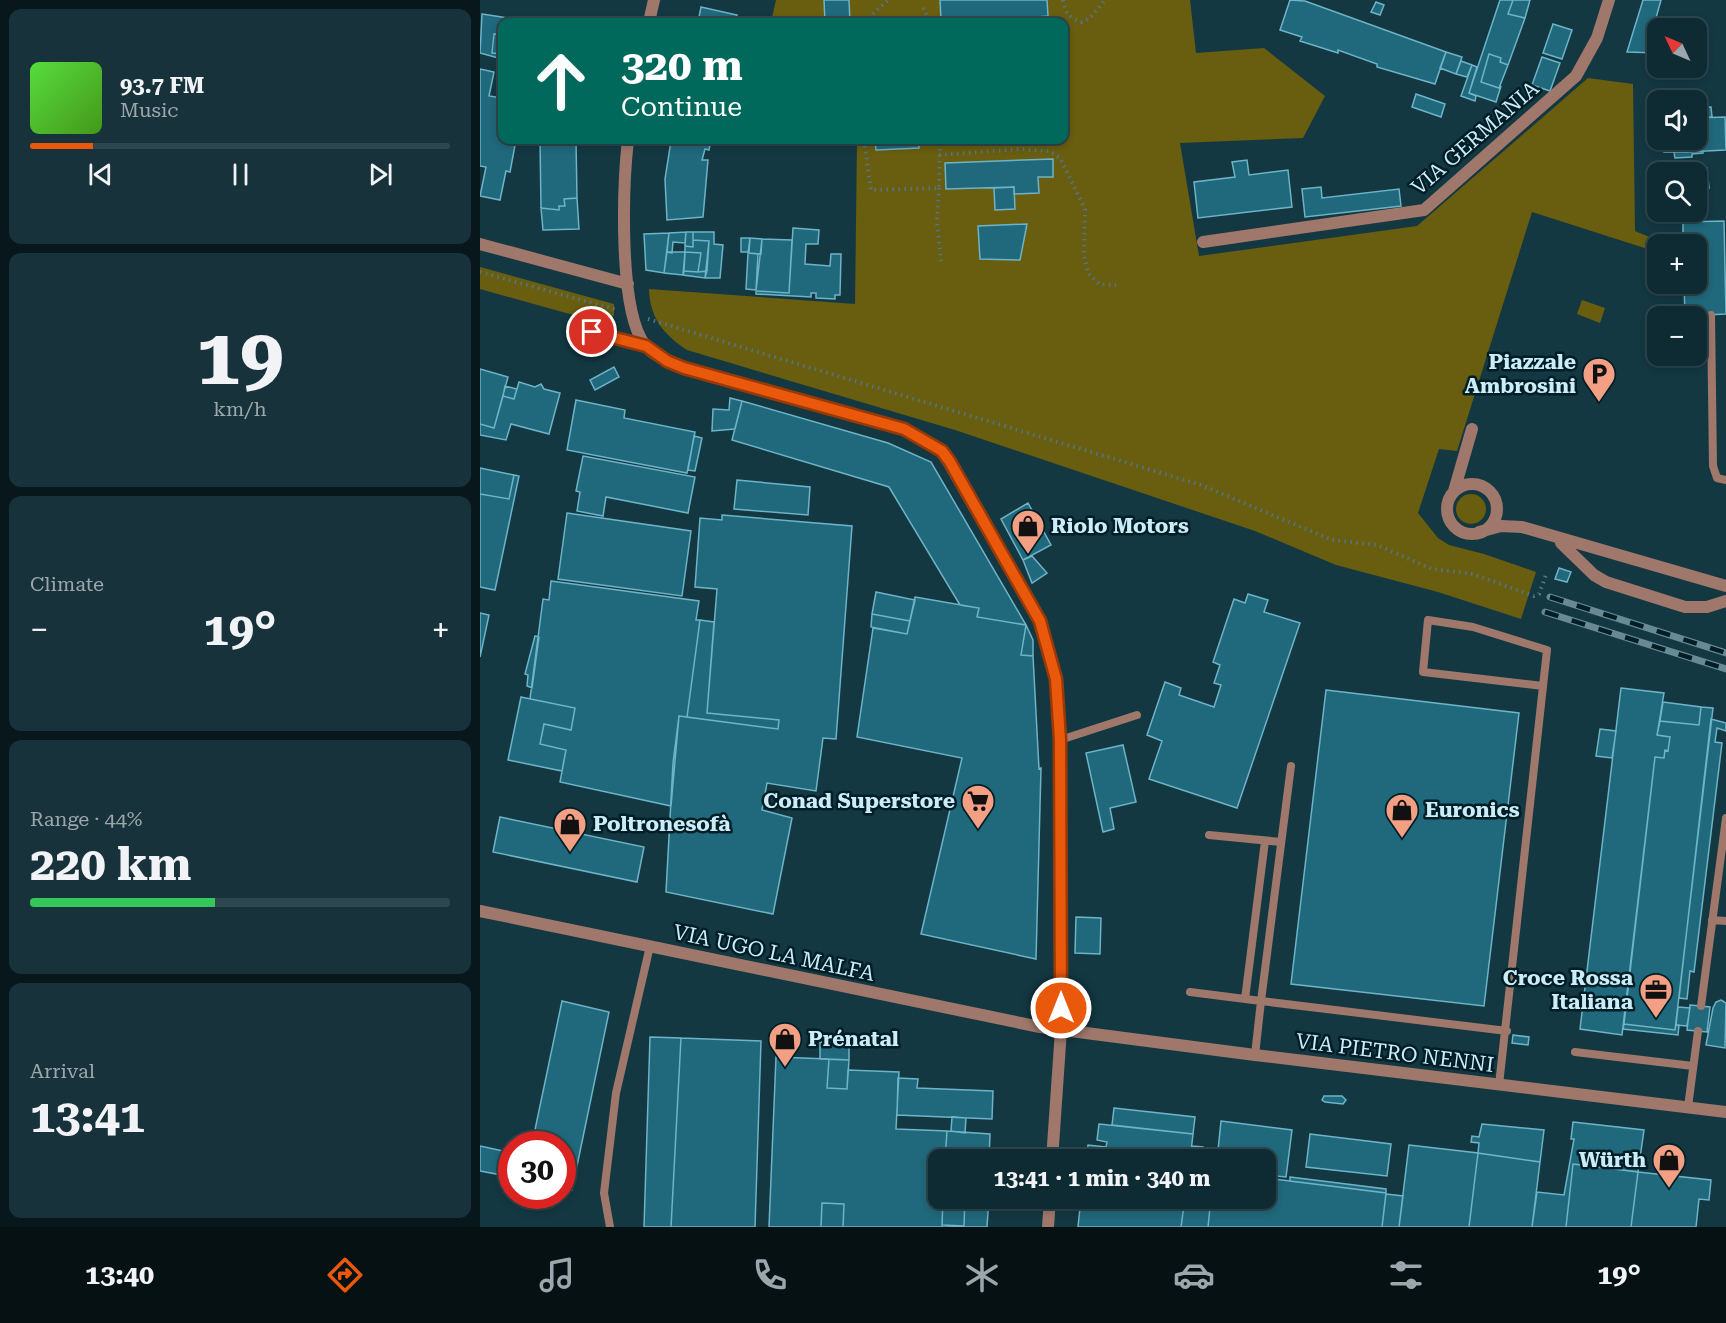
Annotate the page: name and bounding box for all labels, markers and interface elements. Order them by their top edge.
north arrow [1647,18,1707,78]
map controls [1647,18,1707,366]
text: 320 m [621,41,743,90]
icon: ahead [522,42,600,120]
text: 93.7 FM [120,73,204,98]
street label: VIA GERMANIA [1406,76,1544,200]
button: sound [1647,90,1707,150]
text: Continue [621,91,742,123]
text: Music [120,98,179,122]
icon: previous [84,158,117,191]
icon: pause [224,158,257,191]
icon: next [364,158,397,191]
button: search [1647,162,1707,222]
button: + [1647,234,1707,294]
pin [566,306,617,357]
button: − [1647,306,1707,366]
text: 19 [196,312,284,403]
icon: arrive [575,315,608,348]
place label: Piazzale Ambrosini [1465,350,1576,398]
parking icon: Piazzale Ambrosini [1581,356,1617,403]
text: km/h [213,397,267,421]
shop icon: Riolo Motors [1010,508,1046,555]
place label: Riolo Motors [1051,514,1189,538]
text: Climate [30,572,104,596]
text: 19° [204,603,276,656]
text: − [30,610,48,649]
text: + [432,610,450,649]
supermarket icon: Conad Superstore [960,783,996,830]
place label: Conad Superstore [763,789,955,813]
shop icon: Euronics [1384,792,1420,839]
place label: Euronics [1425,798,1520,822]
shop icon: Poltronesofà [552,806,588,853]
text: Range · 44% [30,807,142,831]
place label: Poltronesofà [593,812,731,836]
text: 220 km [30,838,191,891]
street label: VIA UGO LA MALFA [671,920,877,986]
place label: Croce Rossa Italiana [1503,966,1634,1014]
office icon: Croce Rossa Italiana [1638,972,1674,1019]
position arrow [1029,976,1093,1040]
shop icon: Prénatal [767,1021,803,1068]
place label: Prénatal [808,1027,899,1051]
street label: VIA PIETRO NENNI [1295,1029,1495,1077]
text: Arrival [30,1059,95,1083]
text: 13:41 [30,1090,145,1143]
speed limit sign: 30 [498,1131,576,1209]
shop icon: Würth [1651,1142,1687,1189]
place label: Würth [1579,1148,1646,1172]
text: 13:41 · 1 min · 340 m [993,1166,1211,1191]
icon: directions [324,1254,366,1296]
icon: music [536,1254,578,1296]
icon: phone [749,1254,791,1296]
icon: climate [961,1254,1003,1296]
icon: car [1173,1254,1215,1296]
icon: filters [1385,1254,1427,1296]
text: 13:40 [85,1259,154,1291]
text: 19° [1597,1259,1641,1291]

